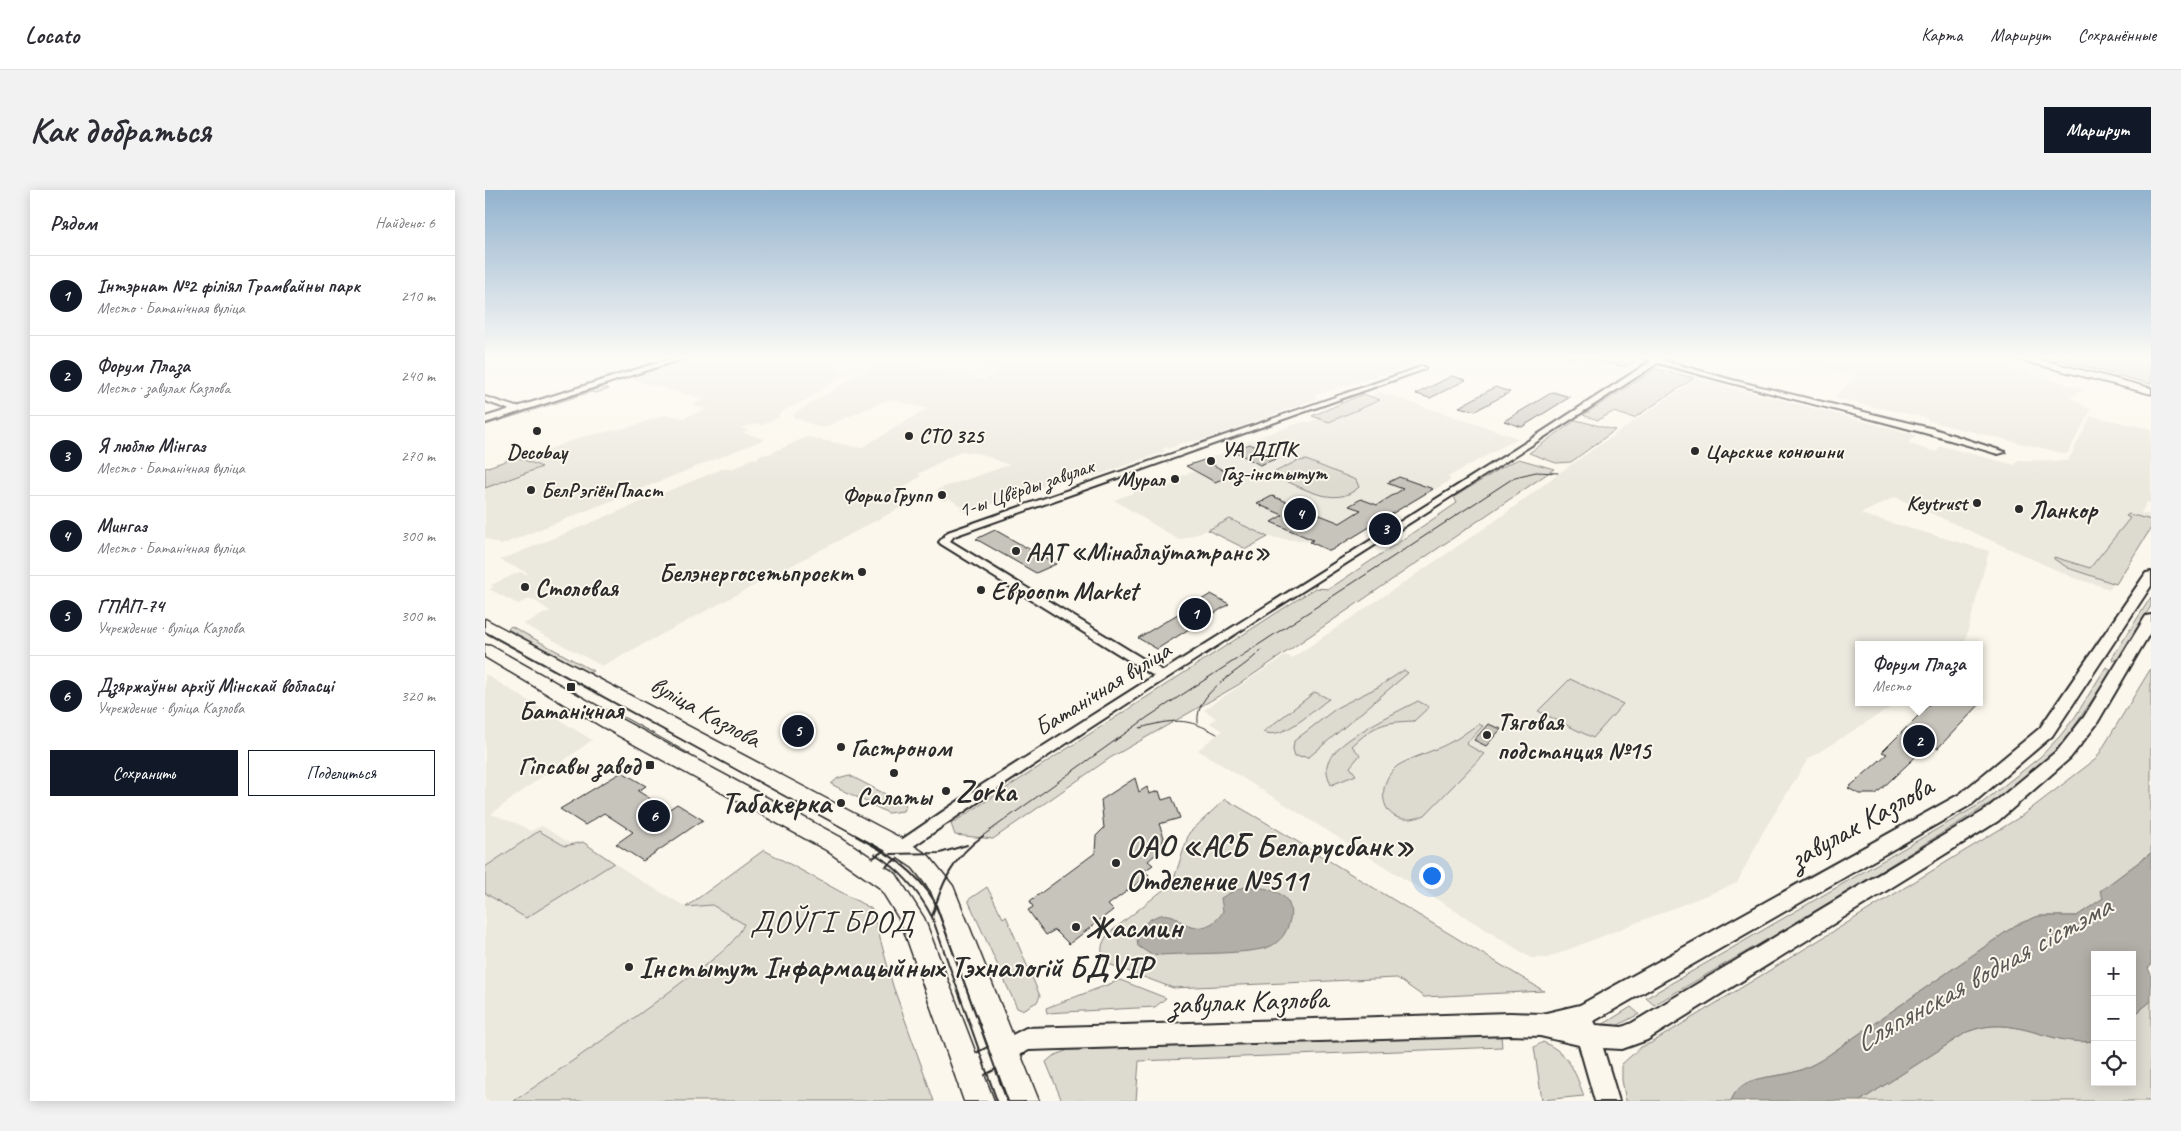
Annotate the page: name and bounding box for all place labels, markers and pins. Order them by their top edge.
place label: СТО 325 [919,423,985,449]
marker: Decobay [531,425,543,437]
marker: СТО 325 [903,430,915,442]
place label: УА ДІПК Газ-інстытут [1221,436,1328,487]
place label: Царские конюшни [1705,438,1845,464]
place label: Decobay [507,439,570,465]
marker: Царские конюшни [1689,445,1701,457]
marker: УА ДІПК Газ-інстытут [1205,455,1217,467]
place label: Мурал [1118,466,1167,492]
marker: Мурал [1169,473,1181,485]
place label: БелРэгіёнПласт [541,477,664,503]
place label: ФориоГрупп [843,482,933,508]
marker: БелРэгіёнПласт [525,484,537,496]
marker: ФориоГрупп [936,489,948,501]
place label: Keytrust [1906,490,1970,516]
place label: Ланкор [2029,494,2099,526]
pin: 4 [1284,495,1316,533]
marker: Keytrust [1971,497,1983,509]
marker: Ланкор [2013,503,2025,515]
pin: 3 [1369,510,1401,548]
place label: ААТ «Мінаблаўтатранс» [1026,536,1270,568]
marker: ААТ «Мінаблаўтатранс» [1010,545,1022,557]
place label: Белэнергосетьпроект [659,557,855,589]
marker: Белэнергосетьпроект [856,566,868,578]
place label: Столовая [535,572,620,604]
place label: Евроопт Market [991,575,1141,607]
marker: Столовая [519,581,531,593]
marker: Евроопт Market [975,584,987,596]
pin: 1 [1179,595,1211,633]
marker: Батанічная [565,681,577,693]
place label: Батанічная [519,695,625,727]
place label: Тяговая подстанция №15 [1497,706,1653,767]
pin: 5 [782,712,814,750]
pin: 2 [1903,722,1935,760]
marker: Тяговая подстанция №15 [1481,729,1493,741]
place label: Гастроном [851,732,953,764]
marker: Гастроном [835,741,847,753]
place label: Гіпсавы завод [518,750,643,782]
marker: Гіпсавы завод [644,759,656,771]
marker: Салаты [888,767,900,779]
place label: Zorka [956,772,1019,810]
place label: Салаты [856,781,934,813]
place label: Табакерка [721,784,834,822]
marker: Zorka [940,785,952,797]
pin: 6 [638,797,670,835]
marker: Табакерка [835,797,847,809]
place label: ОАО «АСБ Беларусбанк» Отделение №511 [1126,827,1415,899]
marker: ОАО «АСБ Беларусбанк» Отделение №511 [1110,857,1122,869]
place label: Жасмин [1086,908,1185,946]
marker: Жасмин [1070,921,1082,933]
place label: Інстытут Інфармацыйных Тэхналогій БДУІР [639,948,1156,986]
marker: Інстытут Інфармацыйных Тэхналогій БДУІР [623,961,635,973]

